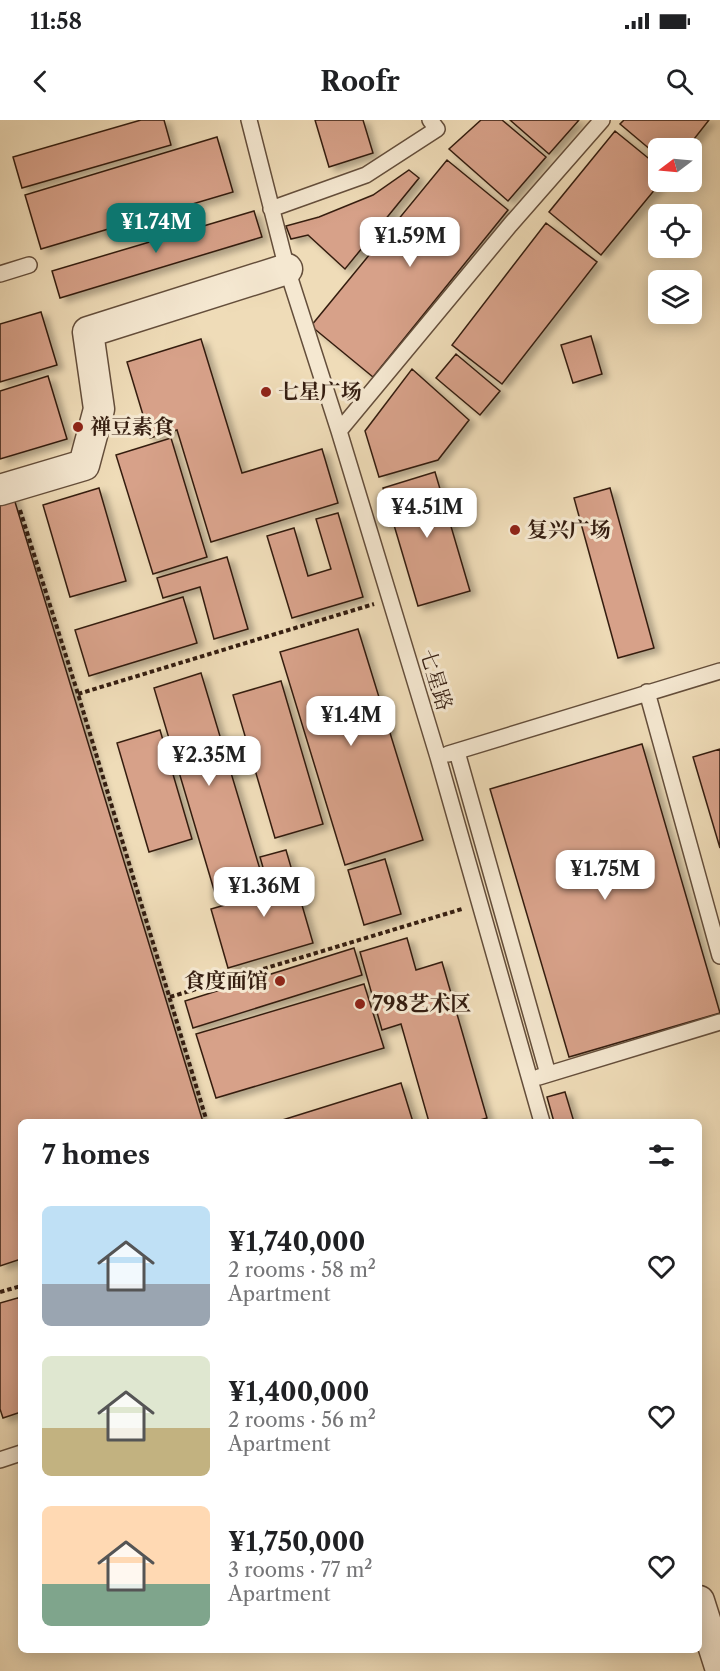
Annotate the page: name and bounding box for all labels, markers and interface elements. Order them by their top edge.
text: 11:58 [30,8,82,35]
icon: back [24,65,57,98]
text: Roofr [320,65,400,98]
icon: search [663,65,696,98]
north arrow [648,138,702,192]
map controls [648,138,702,324]
pin: ¥1.74M [107,203,205,254]
button: locate [648,204,702,258]
text: ¥1.74M [121,210,191,234]
pin: ¥1.59M [361,217,459,268]
text: ¥1.59M [374,224,446,248]
button: layers [648,270,702,324]
place label: 七星广场 [278,379,362,404]
marker: 七星广场 [259,385,273,399]
place label: 禅豆素食 [90,414,174,439]
marker: 禅豆素食 [71,420,85,434]
pin: ¥4.51M [378,488,476,539]
text: ¥4.51M [391,495,463,519]
place label: 复兴广场 [527,517,611,542]
marker: 复兴广场 [508,523,522,537]
street label: 七星路 [415,646,458,714]
pin: ¥1.4M [309,696,393,747]
text: ¥1.4M [320,703,382,727]
pin: ¥2.35M [160,736,258,787]
text: ¥2.35M [172,743,246,767]
pin: ¥1.75M [556,850,654,901]
text: ¥1.75M [570,857,640,881]
pin: ¥1.36M [215,867,313,918]
text: ¥1.36M [228,874,300,898]
place label: 食度面馆 [184,968,268,993]
marker: 食度面馆 [273,974,287,988]
place label: 798艺术区 [372,991,471,1016]
marker: 798艺术区 [353,997,367,1011]
text: 7 homes [42,1139,150,1171]
icon: filters [645,1139,678,1172]
text: ¥1,740,000 [228,1226,365,1258]
icon: home [90,1230,162,1302]
icon: heart [645,1250,678,1283]
text: 2 rooms · 58 m² [228,1258,376,1282]
text: Apartment [228,1282,331,1306]
text: ¥1,400,000 [228,1376,369,1408]
icon: home [90,1380,162,1452]
icon: heart [645,1400,678,1433]
text: 2 rooms · 56 m² [228,1408,376,1432]
text: Apartment [228,1432,331,1456]
text: ¥1,750,000 [228,1526,365,1558]
icon: home [90,1530,162,1602]
icon: heart [645,1550,678,1583]
text: 3 rooms · 77 m² [228,1558,372,1582]
text: Apartment [228,1582,331,1606]

